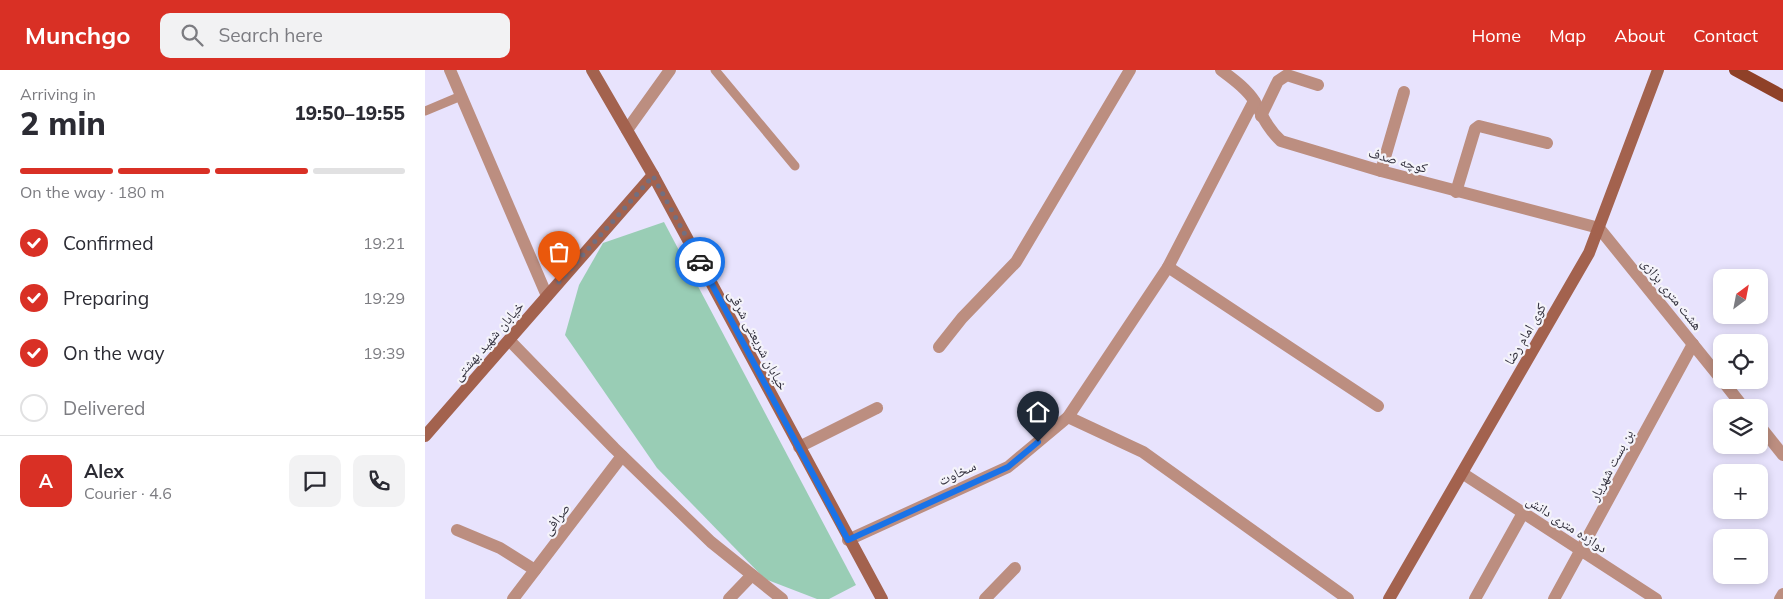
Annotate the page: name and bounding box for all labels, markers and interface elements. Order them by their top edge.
search box [160,13,510,58]
text: Munchgo [25,20,130,50]
icon: search [178,21,206,49]
text: Search here [218,23,323,47]
text: Home [1471,24,1521,47]
text: Map [1549,24,1586,47]
text: About [1614,24,1665,47]
text: Contact [1693,24,1758,47]
text: Arriving in [20,84,96,104]
text: 19:50–19:55 [294,101,405,125]
text: 2 min [20,103,106,143]
street label: کوچه صدف [1366,143,1430,177]
text: On the way · 180 m [20,182,165,202]
icon: check [20,229,48,257]
text: Confirmed [63,231,154,255]
pin [538,231,580,282]
text: 19:21 [363,233,405,253]
courier [675,237,725,287]
icon: bag [545,238,573,266]
icon: car [686,248,714,276]
street label: هشت متری بزازی [1637,254,1707,334]
north arrow [1713,269,1767,324]
map controls [1713,269,1768,584]
icon: check [20,284,48,312]
text: Preparing [63,286,149,310]
street label: خیابان شریعتی شرقی [724,287,792,393]
text: 19:29 [363,288,405,308]
street label: خیابان شهید بهشتی [448,297,528,385]
street label: کوی امام رضا [1500,300,1551,369]
button: locate [1713,334,1768,389]
icon: check [20,339,48,367]
text: On the way [63,341,165,365]
text: 19:39 [363,343,405,363]
pin [1017,391,1059,442]
text: Delivered [63,396,145,420]
icon: home [1024,398,1052,426]
button: layers [1713,399,1768,454]
street label: بن بست شهریار [1584,426,1637,504]
button: chat [289,455,341,507]
button: phone [353,455,405,507]
street label: سخاوت [935,457,979,489]
text: Alex [84,459,124,483]
button: + [1713,464,1768,519]
text: A [39,469,53,493]
text: Courier · 4.6 [84,483,172,503]
street label: دوازده متری دانش [1523,491,1611,557]
street label: صرافی [538,499,574,539]
button: − [1713,529,1768,584]

